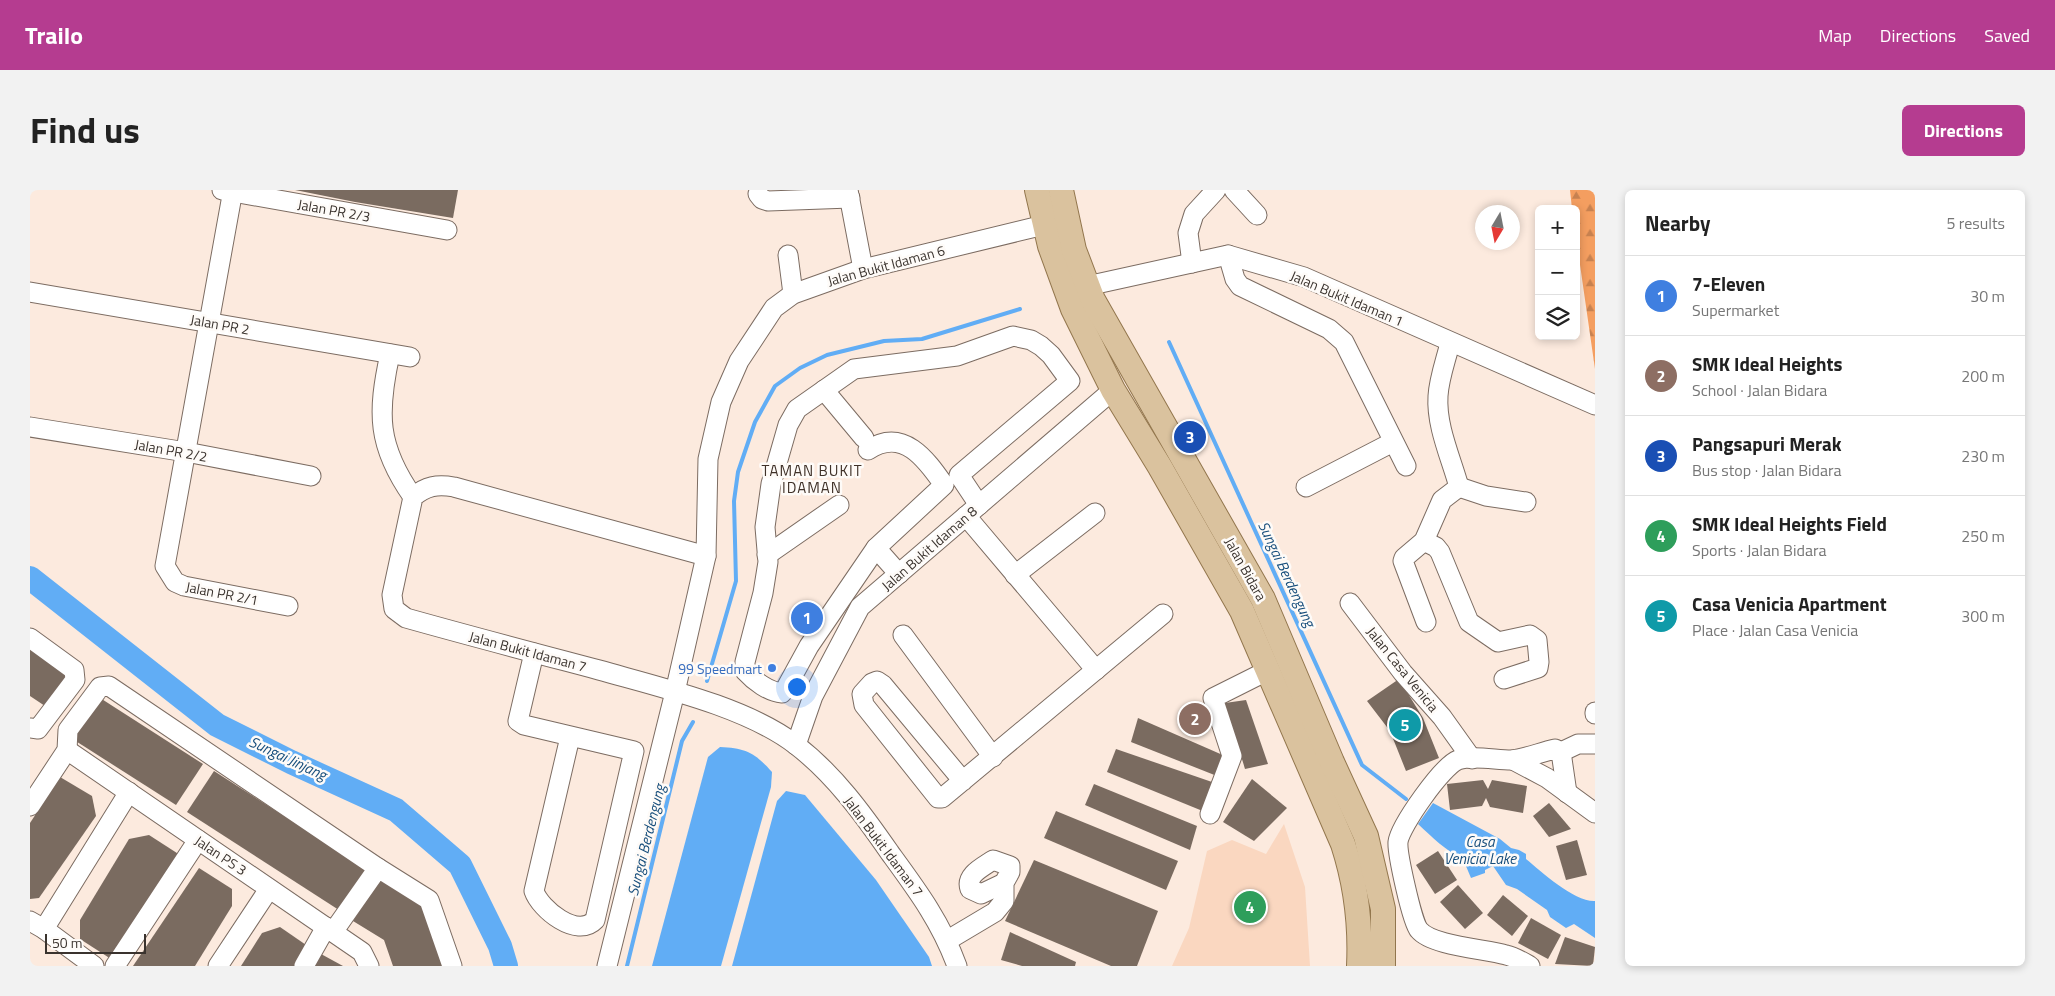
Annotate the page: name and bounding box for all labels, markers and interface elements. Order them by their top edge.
text: Trailo [25,17,83,53]
text: Map [1818,22,1852,49]
text: Directions [1880,22,1956,49]
text: Saved [1984,22,2030,49]
text: Find us [30,103,140,157]
button: Directions [1902,105,2025,156]
street label: Jalan PR 2/3 [296,193,372,227]
north arrow [1475,205,1520,250]
map controls [1535,205,1580,340]
button: + [1535,205,1580,250]
text: Nearby [1645,207,1710,239]
text: 5 results [1946,211,2005,235]
street label: Jalan Bukit Idaman 6 [825,239,947,291]
button: − [1535,250,1580,295]
street label: Jalan Bukit Idaman 1 [1287,265,1407,331]
text: 7-Eleven [1692,269,1765,298]
text: 1 [1657,284,1665,308]
text: 30 m [1970,284,2005,308]
button: layers [1535,295,1580,340]
text: Supermarket [1692,298,1779,322]
street label: Jalan PR 2 [189,308,251,340]
text: SMK Ideal Heights [1692,349,1842,378]
text: 2 [1657,364,1665,388]
text: 200 m [1961,364,2005,388]
text: School · Jalan Bidara [1692,378,1827,402]
pin: 3 [1174,418,1206,456]
text: Pangsapuri Merak [1692,429,1842,458]
street label: Jalan PR 2/2 [133,433,209,467]
text: 3 [1657,444,1665,468]
text: 230 m [1961,444,2005,468]
text: Bus stop · Jalan Bidara [1692,458,1842,482]
district label: TAMAN BUKIT IDAMAN [761,459,863,499]
street label: Jalan Bukit Idaman 8 [877,500,982,596]
text: SMK Ideal Heights Field [1692,509,1887,538]
water label: Sungai Berdengung [1252,517,1322,632]
text: 4 [1657,524,1665,548]
text: 250 m [1961,524,2005,548]
street label: Jalan Bidara [1220,533,1272,605]
text: Sports · Jalan Bidara [1692,538,1827,562]
street label: Jalan PR 2/1 [184,576,260,610]
text: Casa Venicia Apartment [1692,589,1887,618]
pin: 1 [791,599,823,637]
text: 5 [1657,604,1665,628]
text: 300 m [1961,604,2005,628]
text: Place · Jalan Casa Venicia [1692,618,1858,642]
street label: Jalan Casa Venicia [1362,622,1444,716]
street label: Jalan Bukit Idaman 7 [467,625,589,677]
place label: 99 Speedmart [678,658,762,679]
marker: 99 Speedmart [766,662,778,674]
your location [784,674,810,700]
pin: 2 [1179,700,1211,738]
pin: 5 [1389,706,1421,744]
water label: Sungai Jinjang [246,730,332,787]
water label: Sungai Berdengung [621,780,671,898]
street label: Jalan Bukit Idaman 7 [839,791,929,901]
street label: Jalan PS 3 [191,830,251,880]
water label: Casa Venicia Lake [1444,830,1517,870]
pin: 4 [1234,888,1266,926]
scale bar [45,931,146,954]
text: 50 m [52,932,82,953]

